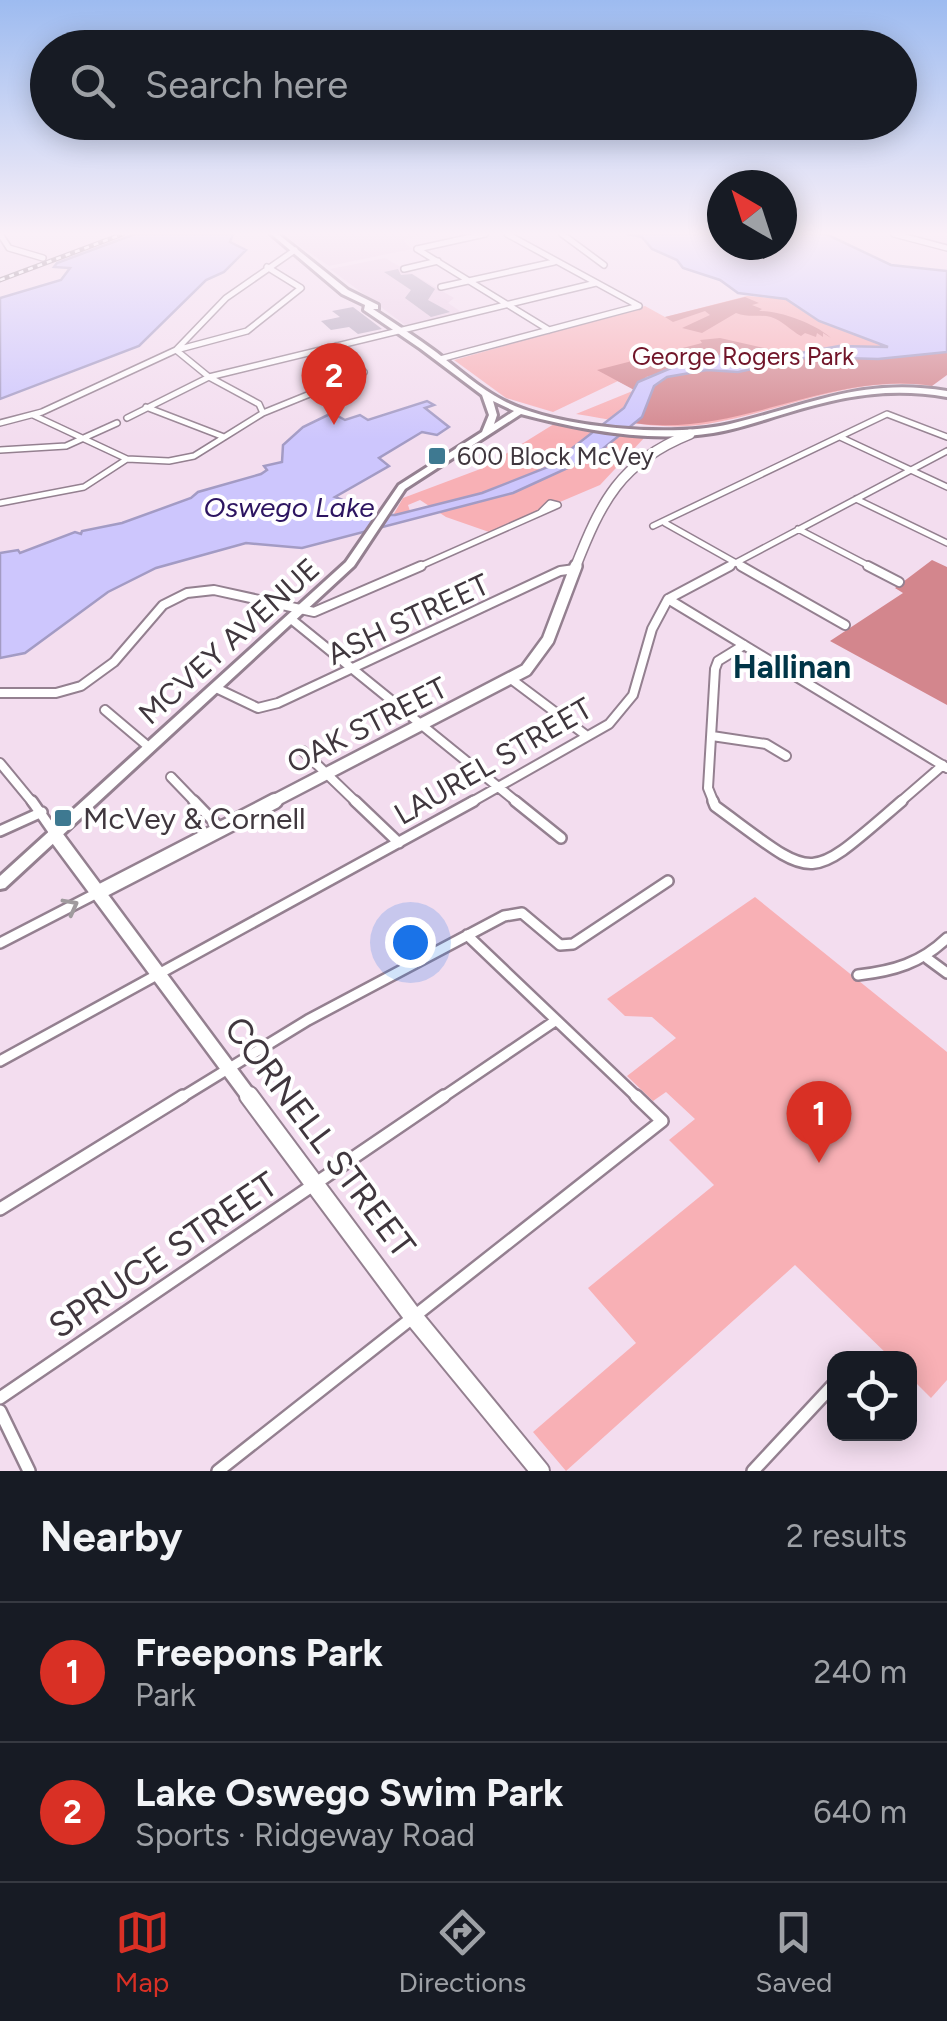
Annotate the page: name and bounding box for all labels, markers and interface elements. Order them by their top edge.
search box [30,30,917,140]
icon: search [65,58,120,113]
text: Search here [145,62,348,108]
north arrow [707,170,797,260]
park label: George Rogers Park [632,341,855,371]
pin: 2 [302,342,366,425]
place label: 600 Block McVey [457,441,654,471]
marker: 600 Block McVey [426,445,448,467]
water label: Oswego Lake [203,490,375,524]
street label: MCVEY AVENUE [131,550,327,732]
street label: ASH STREET [321,565,495,673]
district label: Hallinan [733,648,851,686]
street label: OAK STREET [281,669,454,781]
street label: LAUREL STREET [387,689,599,833]
place label: McVey & Cornell [83,800,306,837]
marker: McVey & Cornell [52,807,74,829]
one-way arrow [61,899,79,919]
your location [385,917,436,968]
street label: CORNELL STREET [216,1008,424,1266]
pin: 1 [786,1080,852,1163]
street label: SPRUCE STREET [41,1163,285,1347]
map controls [827,1351,917,1441]
button: locate [827,1351,917,1441]
text: Nearby [40,1511,182,1562]
text: 2 results [786,1517,907,1555]
text: Freepons Park [135,1630,383,1676]
text: 1 [66,1653,79,1691]
text: 240 m [814,1653,907,1691]
text: Park [135,1676,196,1714]
text: Lake Oswego Swim Park [135,1770,564,1816]
text: 2 [63,1793,82,1831]
text: 640 m [813,1793,907,1831]
text: Sports · Ridgeway Road [135,1816,475,1854]
tab: Map [115,1905,170,1999]
tab: Directions [399,1905,526,1999]
tab: Saved [755,1905,832,1999]

